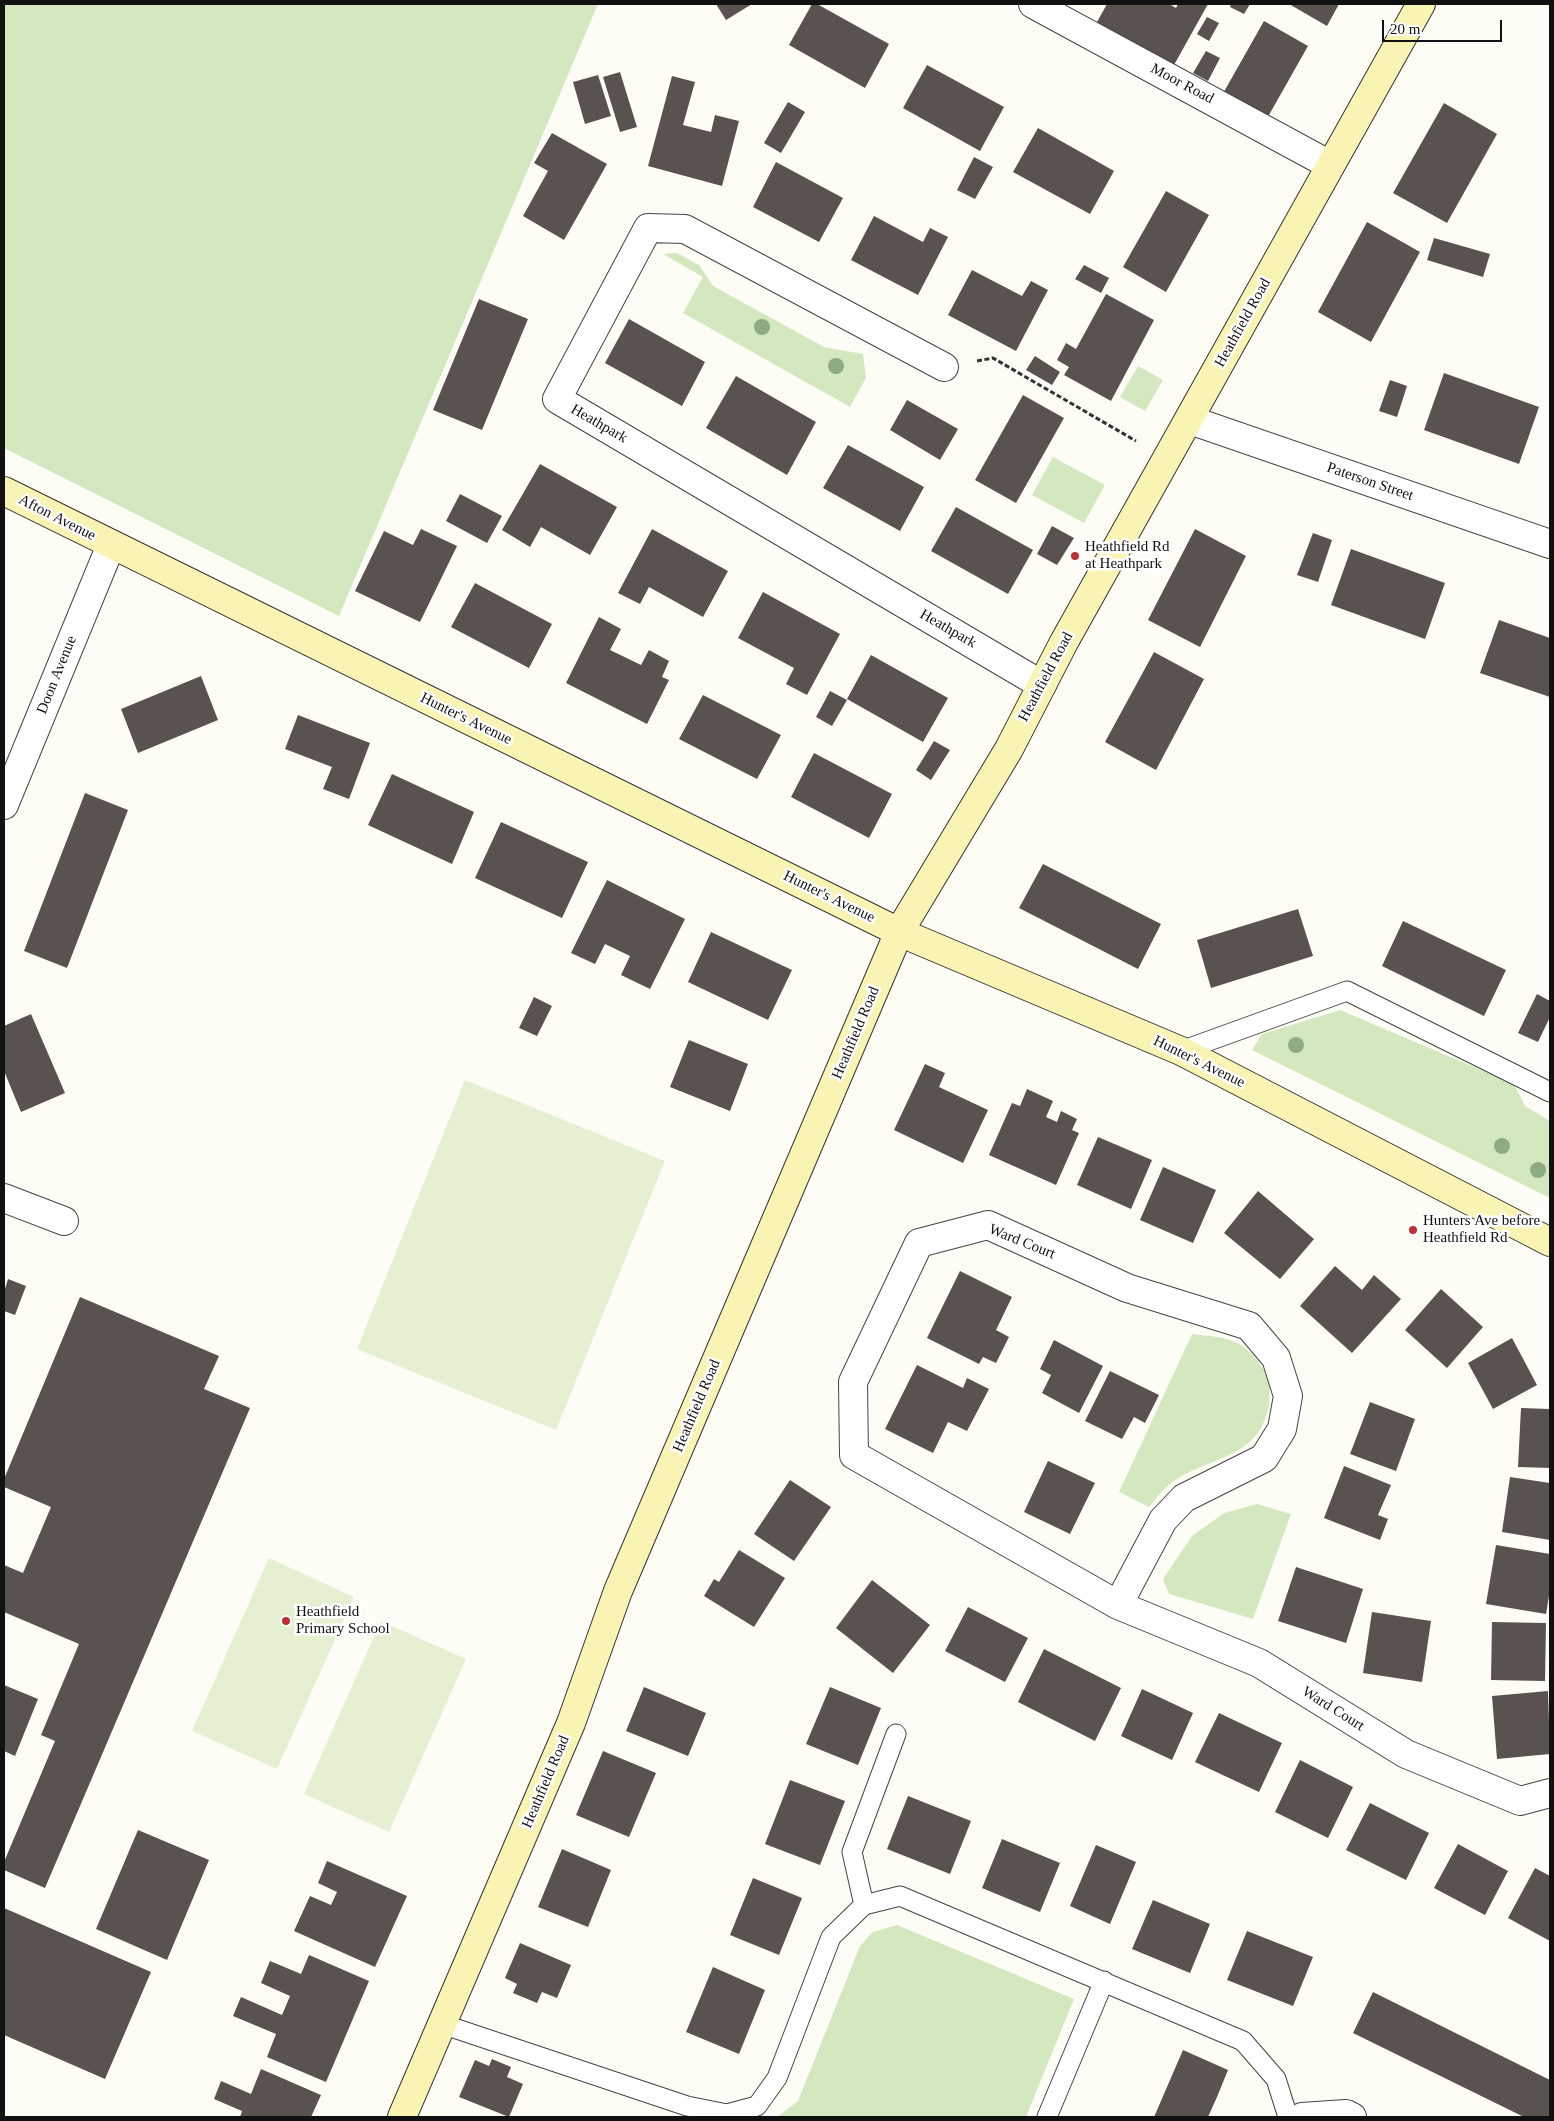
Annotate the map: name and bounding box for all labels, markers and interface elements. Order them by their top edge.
scale bar [1384,10,1504,42]
text: 20 m [1390,21,1420,37]
street label: Moor Road [1147,60,1217,108]
street label: Heathfield Road [1211,275,1275,371]
street label: Heathpark [567,401,631,447]
street label: Paterson Street [1324,459,1416,505]
street label: Afton Avenue [15,491,99,545]
place label: Heathfield Rd at Heathpark [1085,538,1170,573]
marker: Heathfield Rd at Heathpark [1069,550,1081,562]
street label: Heathpark [916,606,980,652]
street label: Heathfield Road [1015,629,1077,725]
street label: Doon Avenue [33,633,81,717]
street label: Hunter's Avenue [417,689,515,749]
street label: Hunter's Avenue [780,867,878,927]
street label: Heathfield Road [828,984,884,1082]
street label: Hunter's Avenue [1150,1032,1248,1092]
place label: Hunters Ave before Heathfield Rd [1423,1212,1540,1247]
street label: Ward Court [986,1221,1058,1263]
marker: Hunters Ave before Heathfield Rd [1407,1224,1419,1236]
street label: Heathfield Road [669,1357,725,1455]
place label: Heathfield Primary School [296,1603,390,1638]
marker: Heathfield Primary School [280,1615,292,1627]
street label: Ward Court [1299,1683,1367,1735]
street label: Heathfield Road [518,1733,574,1831]

